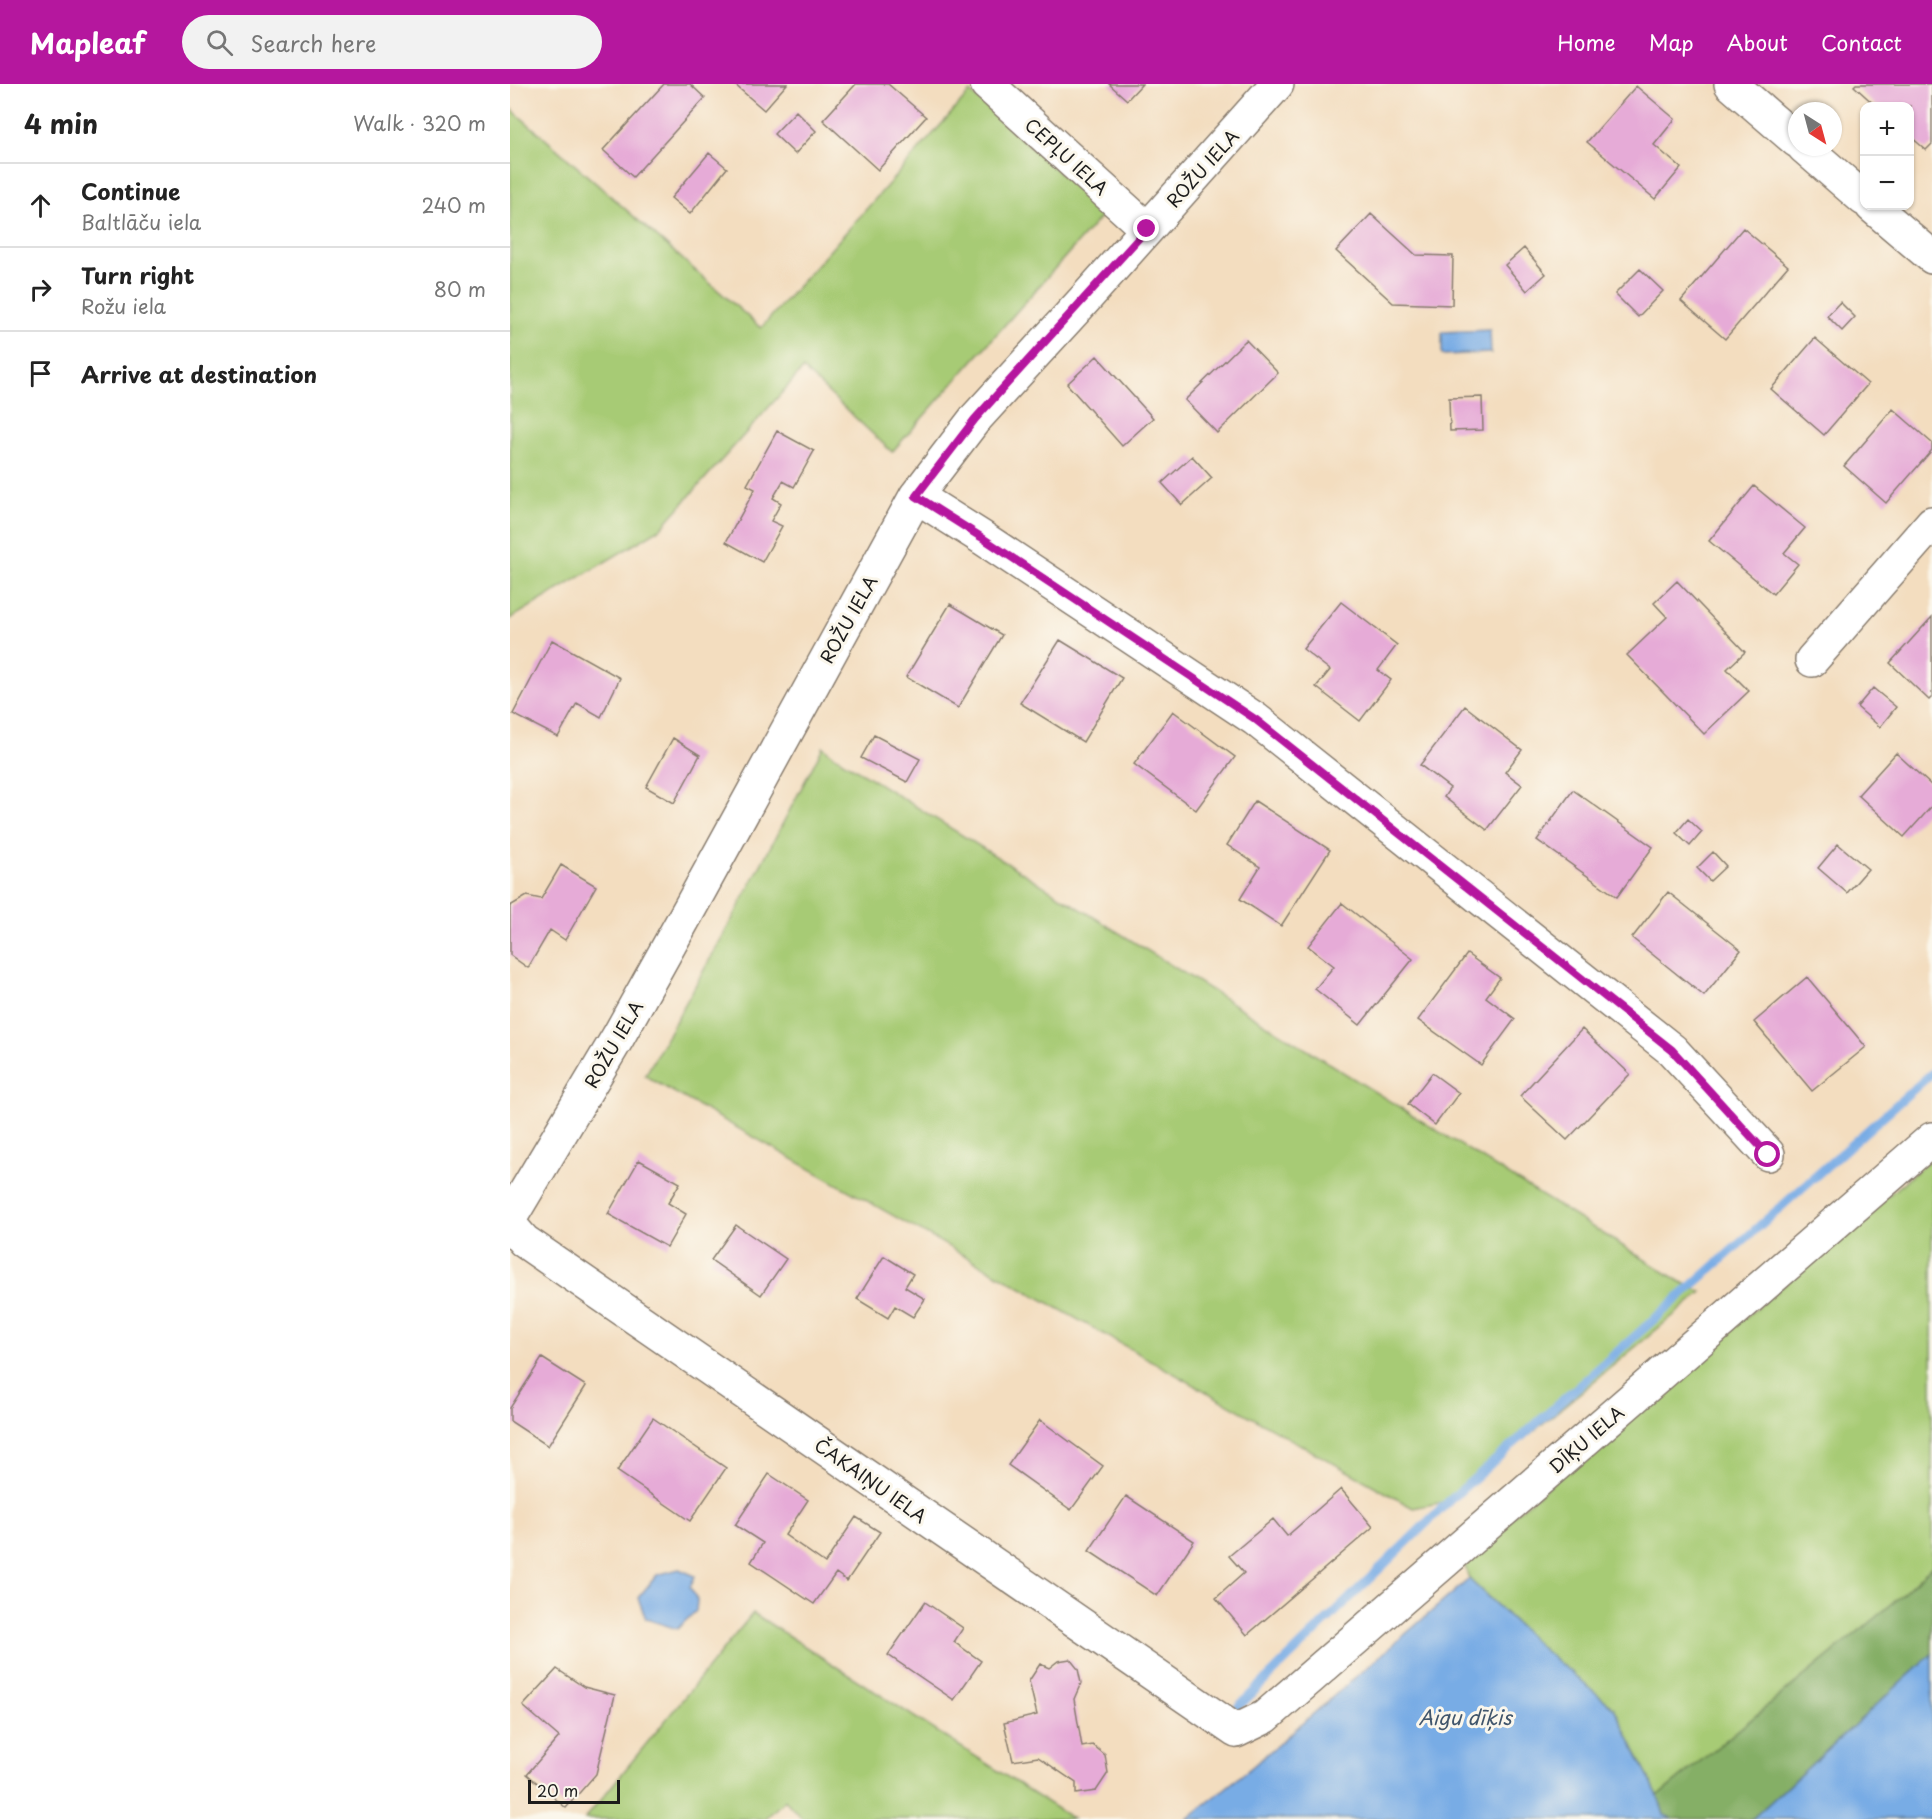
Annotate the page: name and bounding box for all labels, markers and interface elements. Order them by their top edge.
search box [182,15,602,69]
text: Mapleaf [30,21,146,64]
icon: search [203,26,236,59]
text: Search here [251,26,376,59]
text: Home [1557,26,1616,58]
text: Map [1649,26,1694,58]
text: About [1727,26,1788,58]
text: Contact [1821,26,1902,58]
north arrow [1788,102,1842,156]
map controls [1860,102,1914,210]
button: + [1860,102,1914,156]
text: 4 min [24,104,98,143]
text: Walk · 320 m [353,108,486,138]
street label: CEPĻU IELA [1019,111,1115,201]
street label: ROŽU IELA [1160,123,1244,213]
button: − [1860,156,1914,210]
text: Continue [81,174,180,207]
icon: ahead [24,189,57,222]
text: 240 m [421,190,486,220]
text: Baltlāču iela [81,207,201,237]
route end [1133,215,1159,241]
text: Turn right [81,258,194,291]
icon: right [24,273,57,306]
text: 80 m [434,274,486,304]
text: Rožu iela [81,291,166,321]
icon: arrive [24,357,57,390]
text: Arrive at destination [81,357,317,390]
street label: ROŽU IELA [813,570,883,668]
street label: ROŽU IELA [577,995,649,1093]
route start [1754,1141,1780,1167]
street label: DĪĶU IELA [1543,1399,1629,1479]
street label: ČAKAIŅU IELA [809,1431,933,1529]
water label: Aigu dīķis [1418,1702,1513,1732]
scale bar [528,1777,620,1804]
text: 20 m [537,1778,578,1802]

